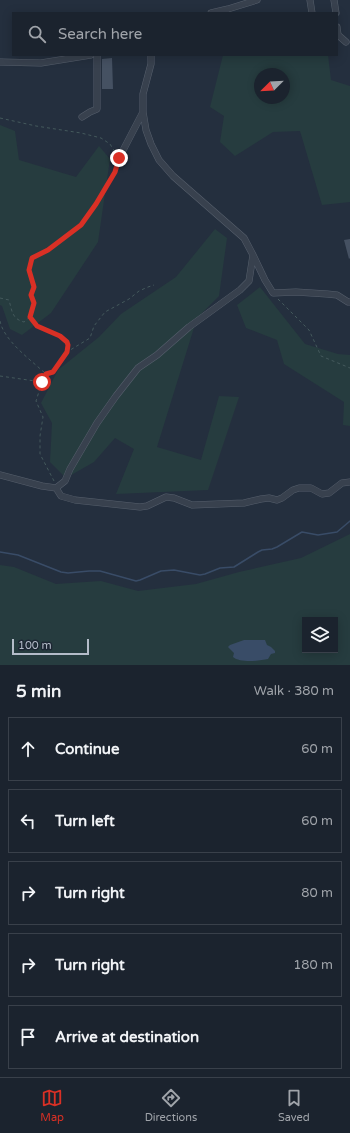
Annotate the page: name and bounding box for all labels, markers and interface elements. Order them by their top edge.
search box [12,12,338,56]
icon: search [26,23,48,45]
text: Search here [58,25,142,43]
north arrow [254,68,290,104]
route end [110,149,128,167]
route start [33,373,51,391]
map controls [302,617,338,653]
button: layers [302,617,338,653]
scale bar [12,637,89,656]
text: 100 m [18,639,52,652]
text: 5 min [16,681,61,702]
text: Walk · 380 m [254,683,334,699]
icon: ahead [17,738,39,760]
text: Continue [55,740,119,758]
text: 60 m [301,741,333,757]
icon: left [17,810,39,832]
text: Turn left [55,812,115,830]
text: 60 m [301,813,333,829]
icon: right [17,882,39,904]
text: Turn right [55,884,125,902]
text: 80 m [301,885,333,901]
icon: right [17,954,39,976]
text: Turn right [55,956,125,974]
text: 180 m [293,957,333,973]
icon: arrive [17,1026,39,1048]
text: Arrive at destination [55,1028,199,1046]
tab: Map [40,1087,64,1124]
tab: Directions [145,1087,197,1124]
tab: Saved [278,1087,310,1124]

